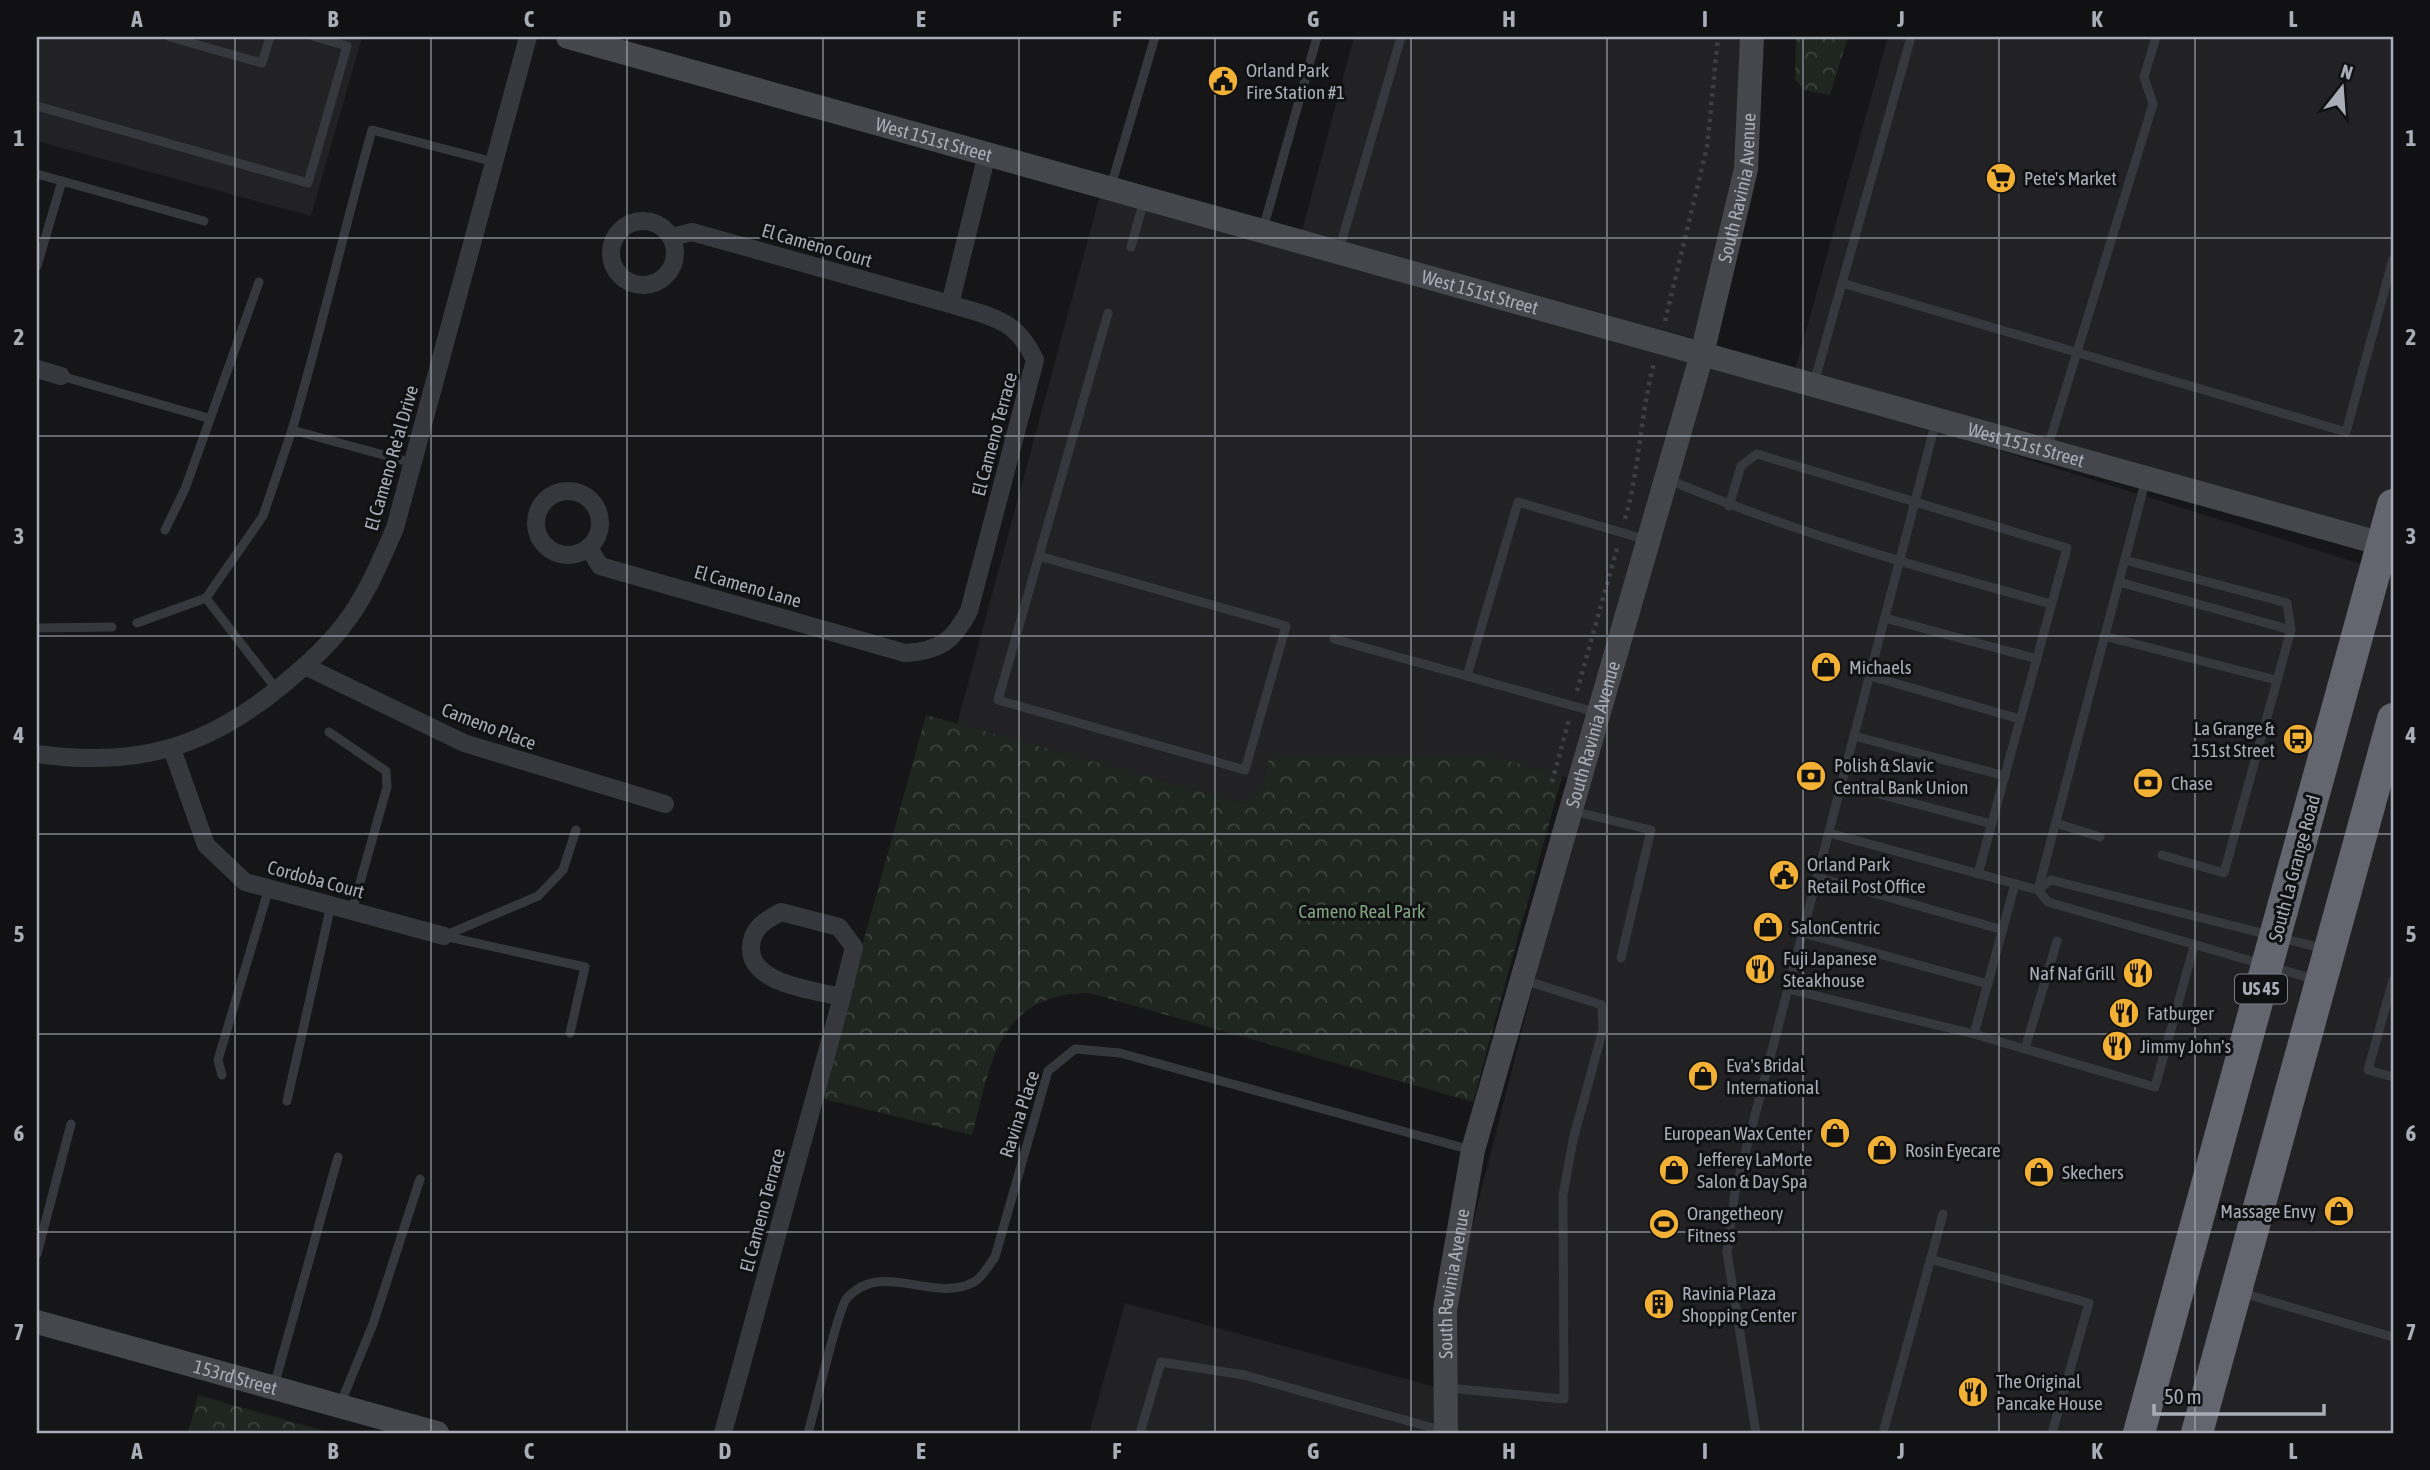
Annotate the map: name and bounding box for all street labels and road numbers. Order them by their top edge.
street label: West 151st Street [873,113,995,166]
street label: South Ravinia Avenue [1713,113,1760,265]
street label: El Cameno Court [759,219,875,271]
street label: West 151st Street [1419,265,1541,319]
street label: El Cameno Terrace [967,370,1021,498]
street label: El Cameno Re'al Drive [360,383,422,533]
street label: West 151st Street [1965,418,2087,471]
street label: El Cameno Lane [692,560,804,612]
street label: South Ravinia Avenue [1561,658,1624,810]
street label: Cameno Place [439,698,539,754]
street label: South La Grange Road [2264,792,2324,944]
street label: Cordoba Court [265,856,367,902]
road number: US 45 [2235,974,2287,1004]
street label: Ravina Place [995,1068,1043,1160]
street label: El Cameno Terrace [735,1146,789,1274]
street label: South Ravinia Avenue [1434,1207,1474,1359]
street label: 153rd Street [191,1355,280,1399]

